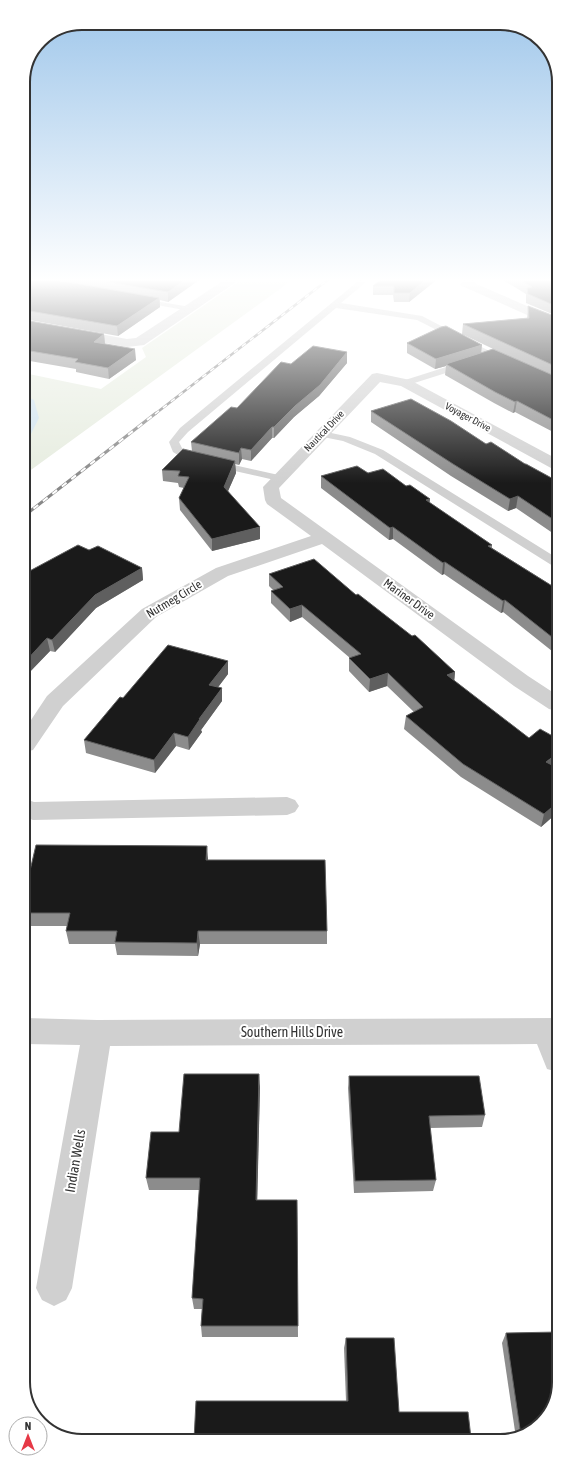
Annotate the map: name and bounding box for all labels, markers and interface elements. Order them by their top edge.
street label: Voyager Drive [443,400,493,434]
street label: Nautical Drive [302,408,346,454]
street label: Mariner Drive [381,576,437,622]
street label: Nutmeg Circle [144,577,204,621]
street label: Southern Hills Drive [241,1024,343,1040]
street label: Indian Wells [62,1128,88,1194]
north arrow [8,1416,48,1456]
text: N [25,1420,31,1432]

